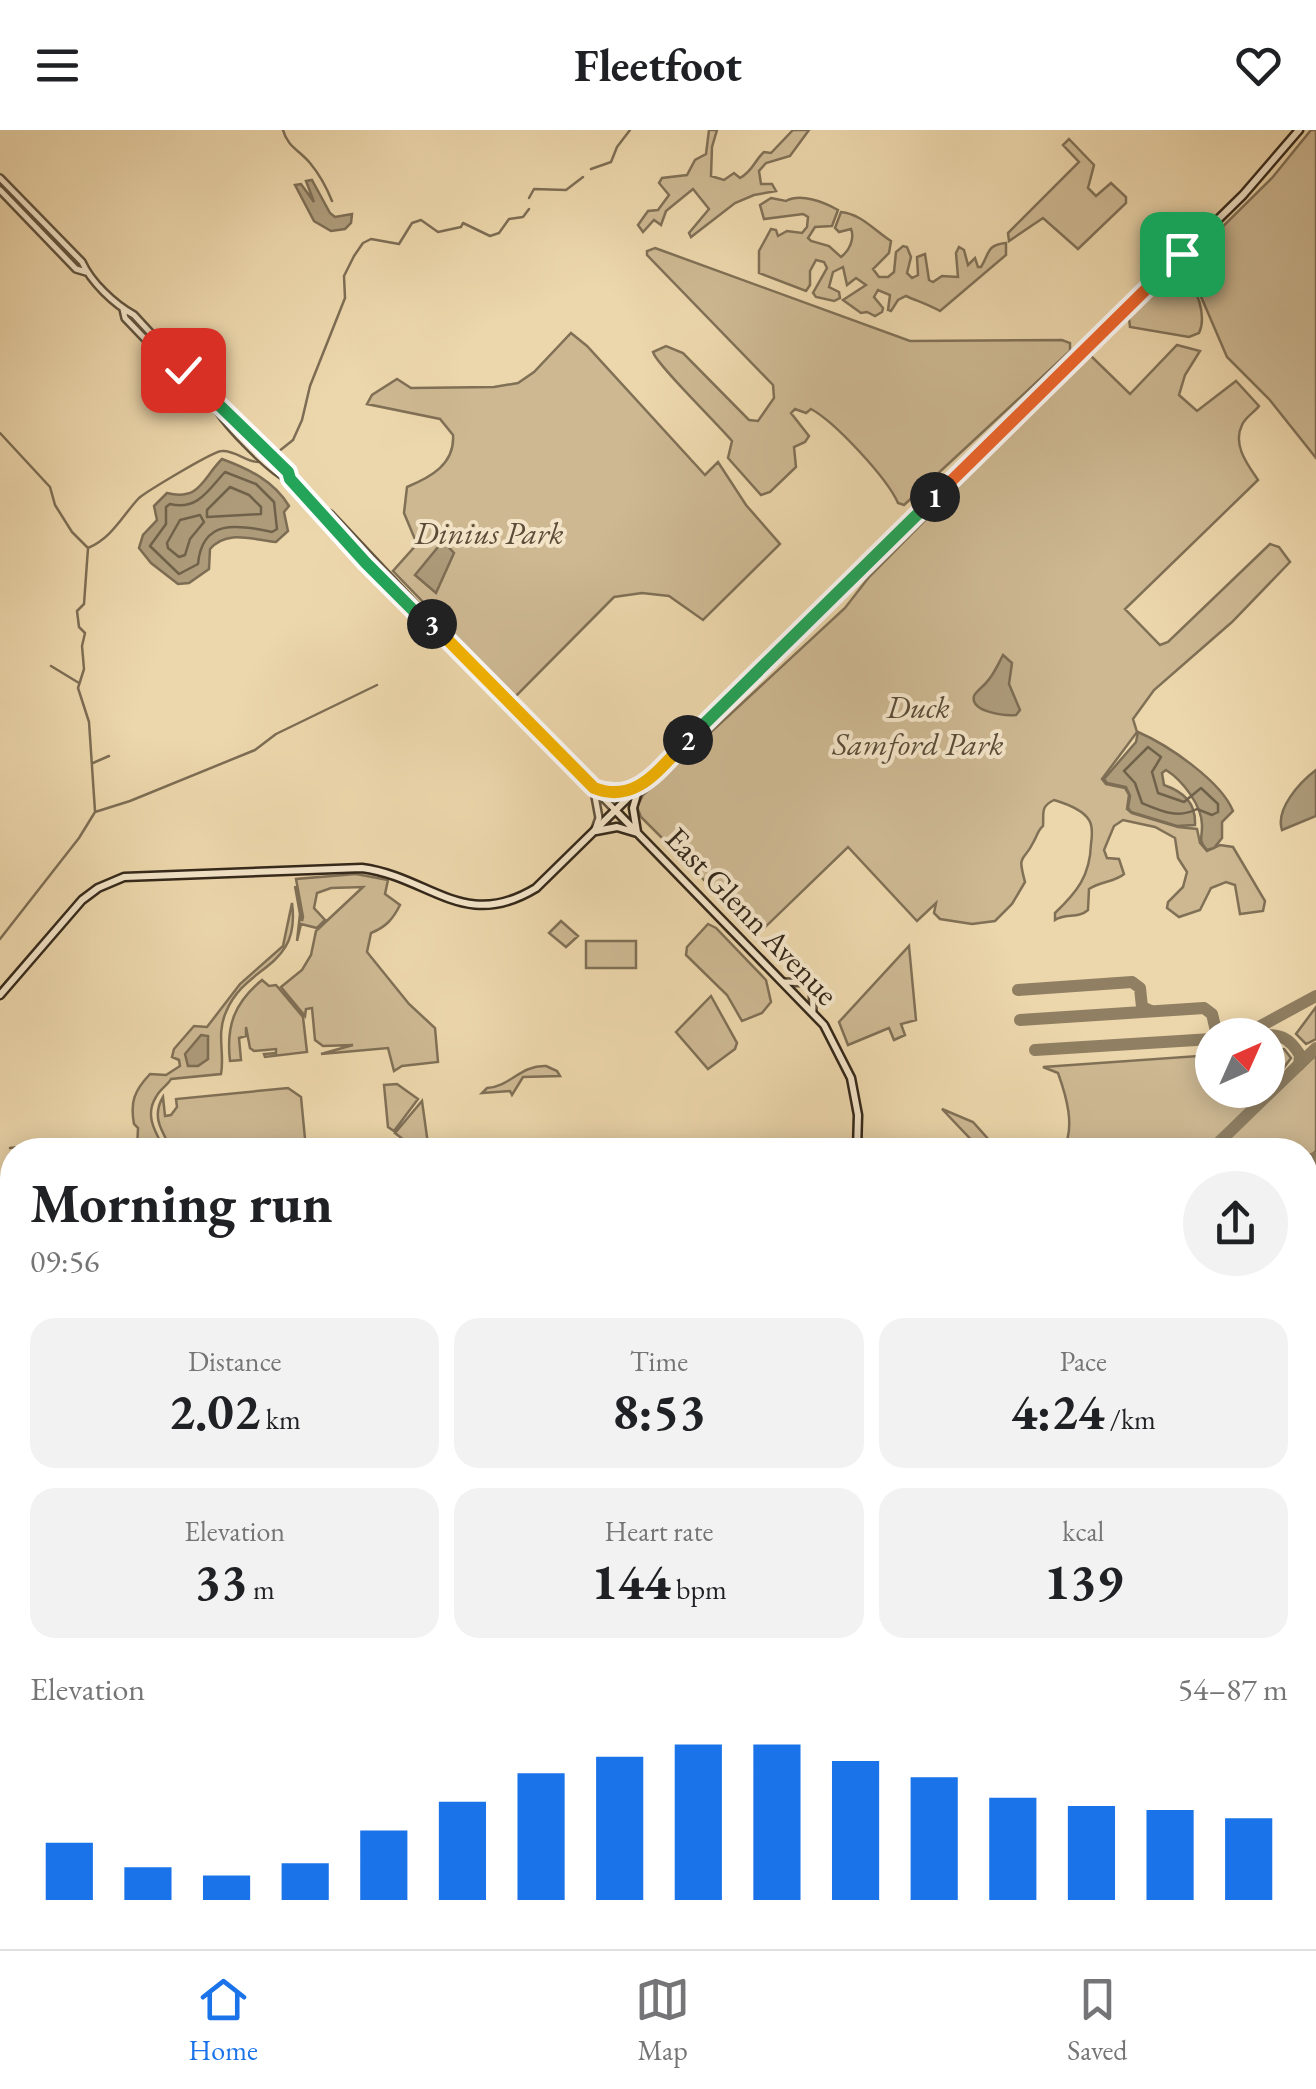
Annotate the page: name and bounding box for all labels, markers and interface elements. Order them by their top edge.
text: Fleetfoot [574,36,742,94]
icon: menu [30,38,85,93]
icon: heart [1231,38,1286,93]
pin [1140,212,1225,297]
icon: arrive [1155,227,1210,282]
pin [141,328,226,413]
icon: check [156,343,211,398]
pin: 1 [910,472,960,522]
text: 1 [928,479,942,515]
park label: Dinius Park [413,512,564,554]
pin: 3 [407,599,457,649]
text: 3 [425,606,439,642]
park label: Duck Samford Park [831,686,1004,765]
pin: 2 [663,715,713,765]
text: 2 [681,722,695,758]
street label: East Glenn Avenue [656,818,848,1014]
north arrow [1195,1018,1285,1108]
map controls [1195,1018,1285,1108]
text: Morning run [30,1167,333,1238]
button: share [1183,1171,1288,1276]
text: 09:56 [30,1240,99,1282]
text: Distance [188,1343,281,1379]
text: Time [630,1343,688,1379]
text: Pace [1060,1343,1107,1379]
text: 2.02 [169,1379,260,1444]
text: 8:53 [612,1379,706,1444]
text: 4:24 [1011,1379,1104,1444]
text: km [260,1401,301,1437]
text: /km [1104,1401,1156,1437]
text: Elevation [184,1513,285,1549]
text: Heart rate [605,1513,713,1549]
text: kcal [1062,1513,1104,1549]
text: 33 [195,1549,247,1614]
text: 144 [591,1549,671,1614]
text: 139 [1044,1549,1123,1614]
text: m [247,1571,275,1607]
text: bpm [671,1571,727,1607]
text: Elevation [30,1668,145,1710]
text: 54–87 m [1178,1668,1288,1710]
tab: Home [189,1972,258,2068]
tab: Map [635,1972,690,2068]
tab: Saved [1067,1972,1127,2068]

